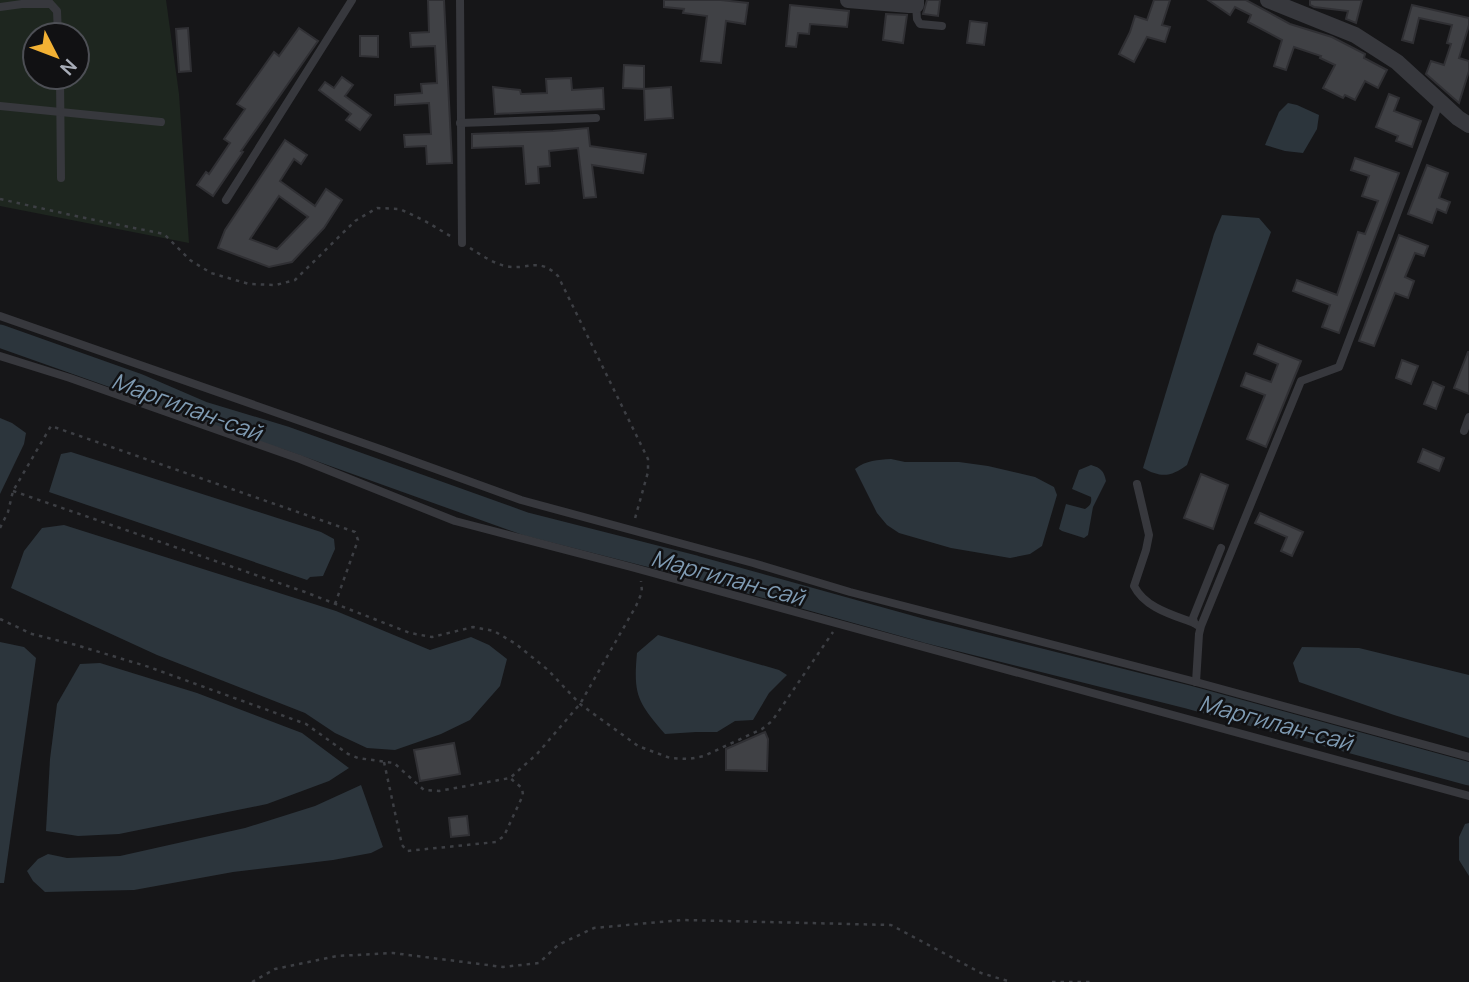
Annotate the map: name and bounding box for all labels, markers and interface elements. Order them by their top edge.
north arrow [21,21,91,91]
text: N [54,54,83,81]
water label: Маргилан-сай [108,364,268,449]
water label: Маргилан-сай [648,541,810,613]
water label: Маргилан-сай [1196,686,1358,758]

